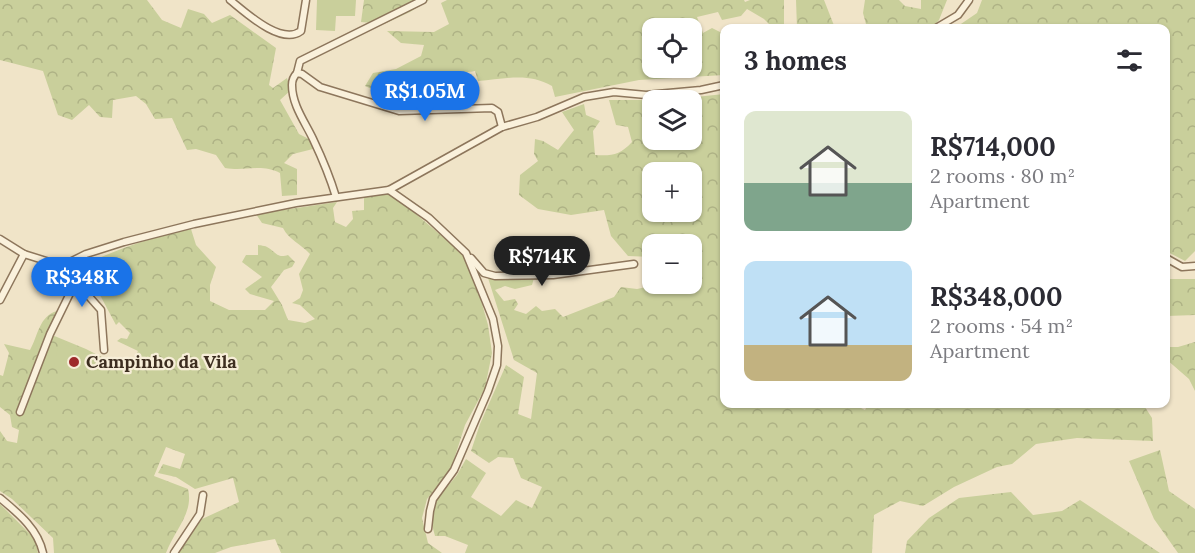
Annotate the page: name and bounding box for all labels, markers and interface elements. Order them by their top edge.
map controls [642,18,702,294]
button: locate [642,18,702,78]
text: 3 homes [744,44,847,77]
icon: filters [1113,44,1146,77]
pin: R$1.05M [370,71,480,122]
text: R$1.05M [385,78,465,103]
button: layers [642,90,702,150]
text: R$714,000 [930,130,1056,163]
icon: home [792,135,864,207]
button: + [642,162,702,222]
text: 2 rooms · 80 m² [930,163,1075,188]
text: Apartment [930,188,1030,213]
button: − [642,234,702,294]
pin: R$714K [493,236,591,287]
text: R$714K [508,243,576,268]
pin: R$348K [33,257,131,308]
text: R$348K [45,264,119,289]
text: R$348,000 [930,280,1063,313]
icon: home [792,285,864,357]
text: 2 rooms · 54 m² [930,313,1073,338]
text: Apartment [930,338,1030,363]
place label: Campinho da Vila [86,350,237,373]
marker: Campinho da Vila [67,355,81,369]

